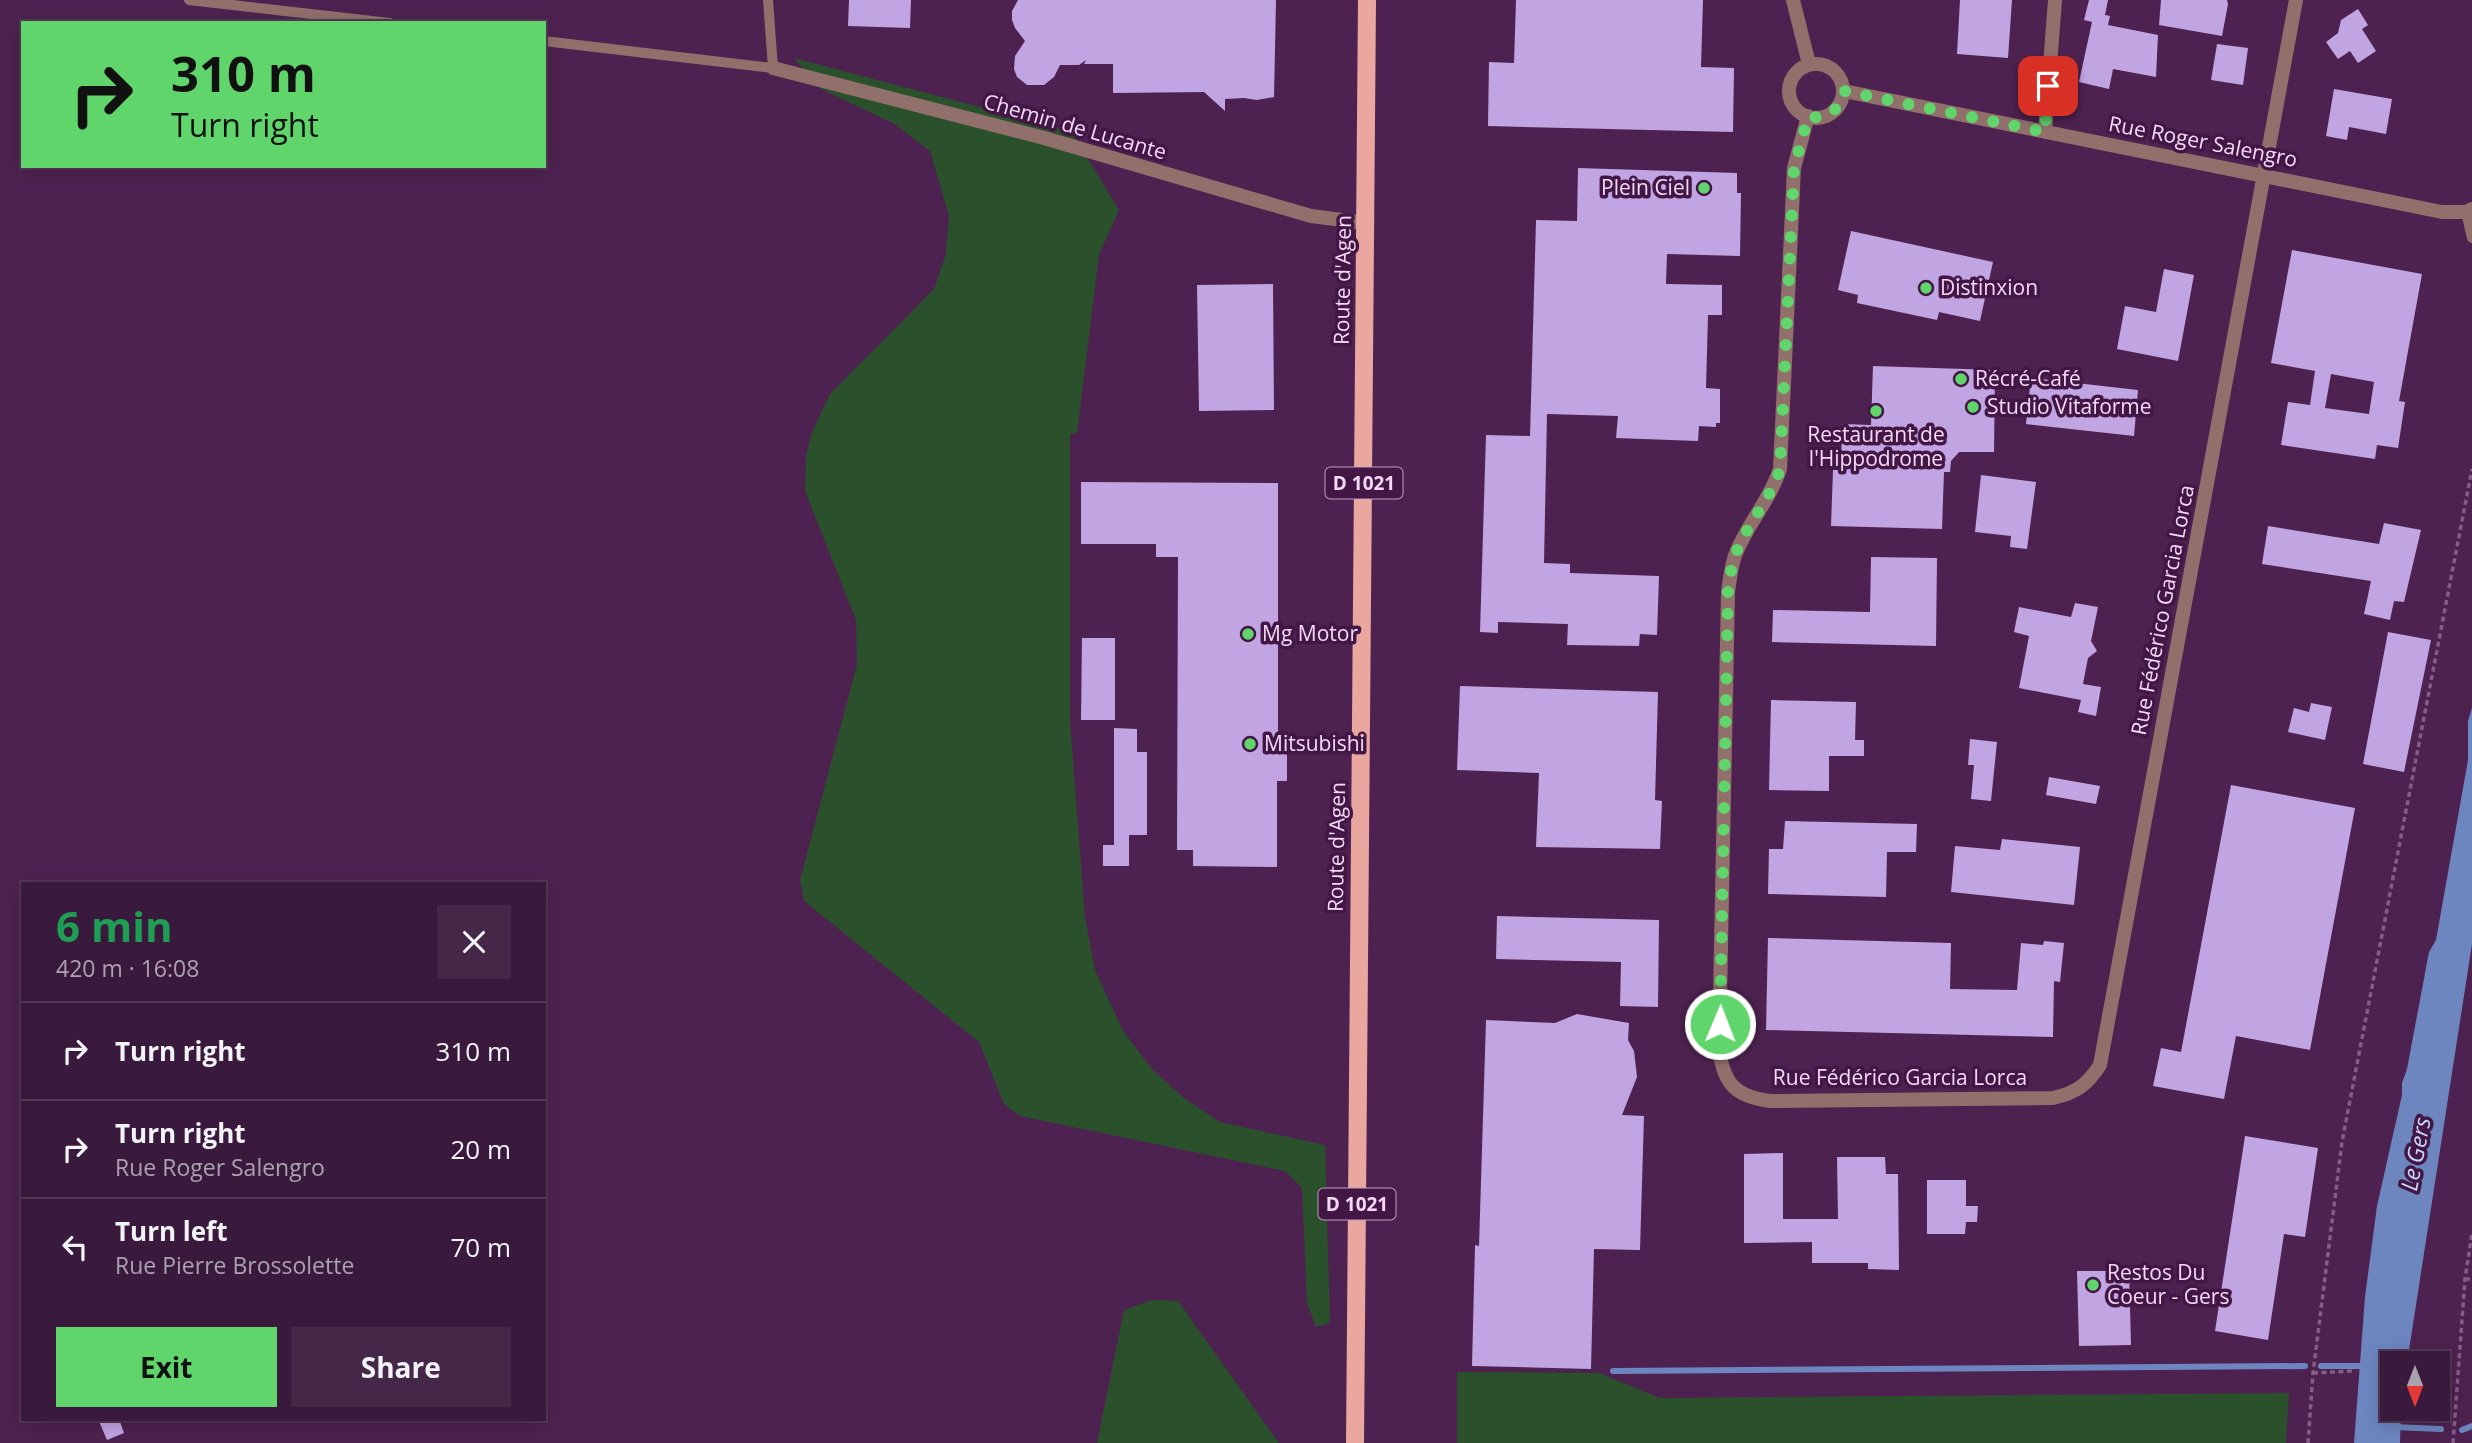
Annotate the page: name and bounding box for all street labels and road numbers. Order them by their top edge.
street label: Chemin de Lucante [981,87,1170,166]
street label: Rue Roger Salengro [2106,109,2300,173]
street label: Route d'Agen [1327,215,1357,345]
road number: D 1021 [1326,468,1402,498]
street label: Rue Fédérico Garcia Lorca [2124,482,2200,737]
street label: Route d'Agen [1321,782,1351,912]
street label: Rue Fédérico Garcia Lorca [1773,1063,2027,1091]
road number: D 1021 [1318,1188,1396,1220]

